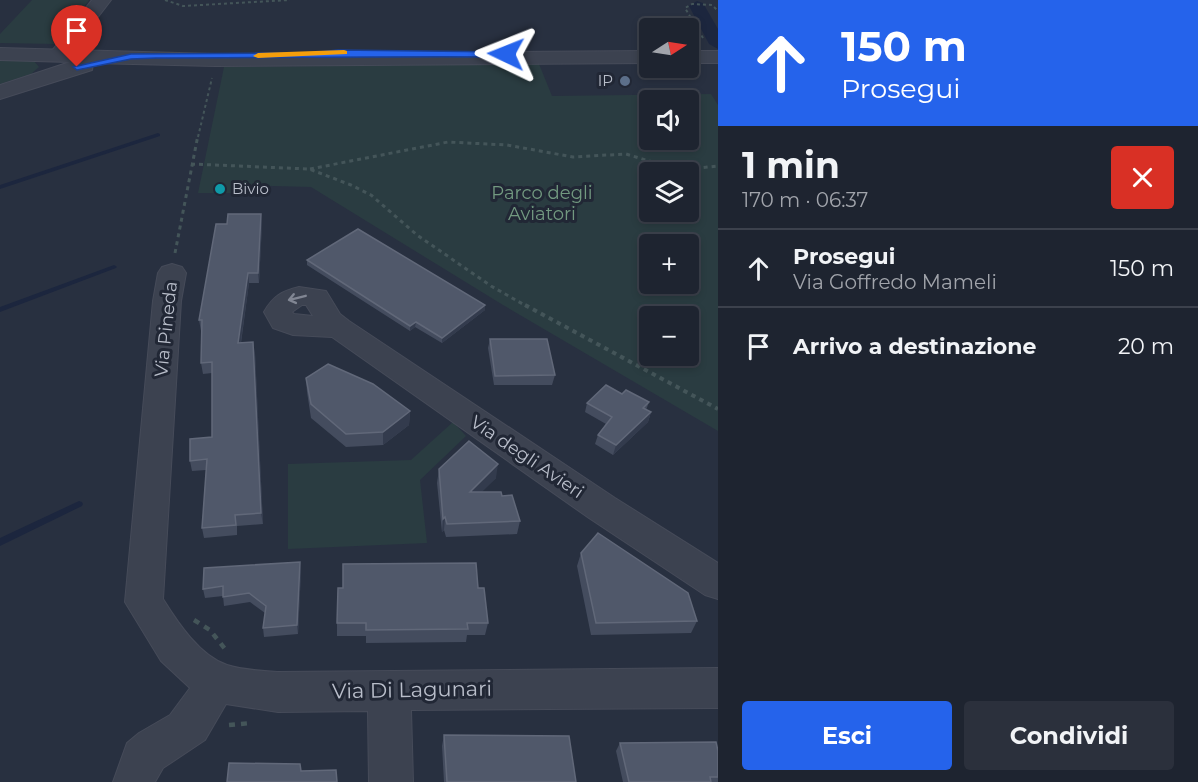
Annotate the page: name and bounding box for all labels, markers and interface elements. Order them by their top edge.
pin [51,5,102,67]
icon: arrive [60,14,93,47]
north arrow [639,18,699,78]
map controls [639,18,699,366]
text: 150 m [841,20,967,72]
position arrow [474,22,538,86]
icon: ahead [742,24,820,102]
place label: IP [598,71,613,90]
text: Prosegui [841,72,961,105]
marker: IP [618,74,632,88]
button: sound [639,90,699,150]
text: 1 min [742,143,840,187]
button: close [1111,146,1174,209]
button: layers [639,162,699,222]
place label: Bivio [232,179,269,198]
marker: Bivio [213,182,227,196]
park label: Parco degli Aviatori [491,182,593,225]
text: 170 m · 06:37 [742,188,868,212]
button: + [639,234,699,294]
text: Prosegui [793,243,895,270]
icon: ahead [742,252,775,285]
text: 150 m [1110,255,1174,282]
text: Via Goffredo Mameli [793,270,997,294]
street label: Via Pineda [150,280,182,378]
one-way arrow [288,292,307,304]
button: − [639,306,699,366]
icon: arrive [742,330,775,363]
text: Arrivo a destinazione [793,333,1036,360]
text: 20 m [1118,333,1174,360]
street label: Via degli Avieri [466,411,588,503]
street label: Via Di Lagunari [332,676,492,703]
button: Esci [742,701,952,770]
button: Condividi [964,701,1174,770]

